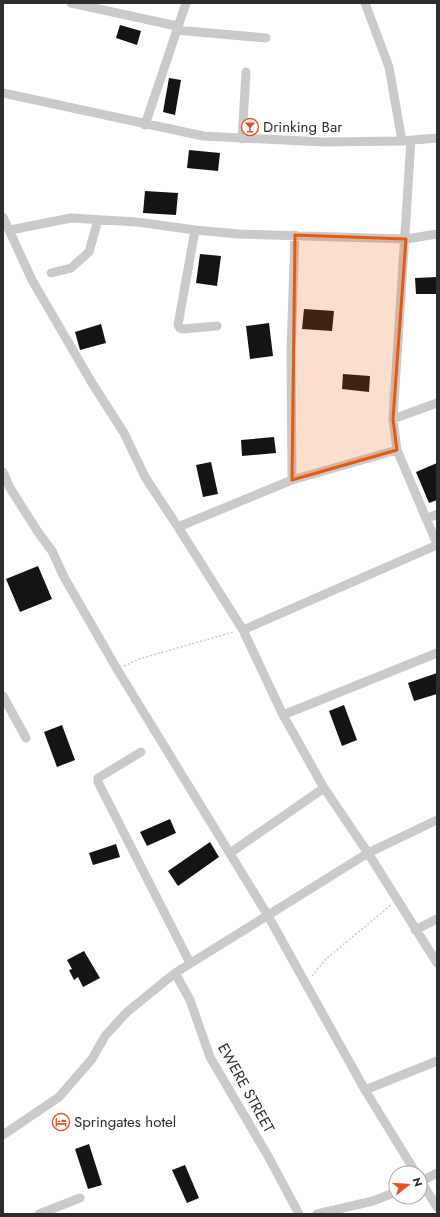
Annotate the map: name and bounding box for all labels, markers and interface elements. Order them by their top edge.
place label: Drinking Bar [263,116,343,138]
bar icon: Drinking Bar [240,117,260,137]
street label: EWERE STREET [212,1039,280,1137]
place label: Springates hotel [74,1111,176,1133]
hotel icon: Springates hotel [51,1112,71,1132]
north arrow [388,1165,428,1205]
text: N [409,1176,426,1189]

